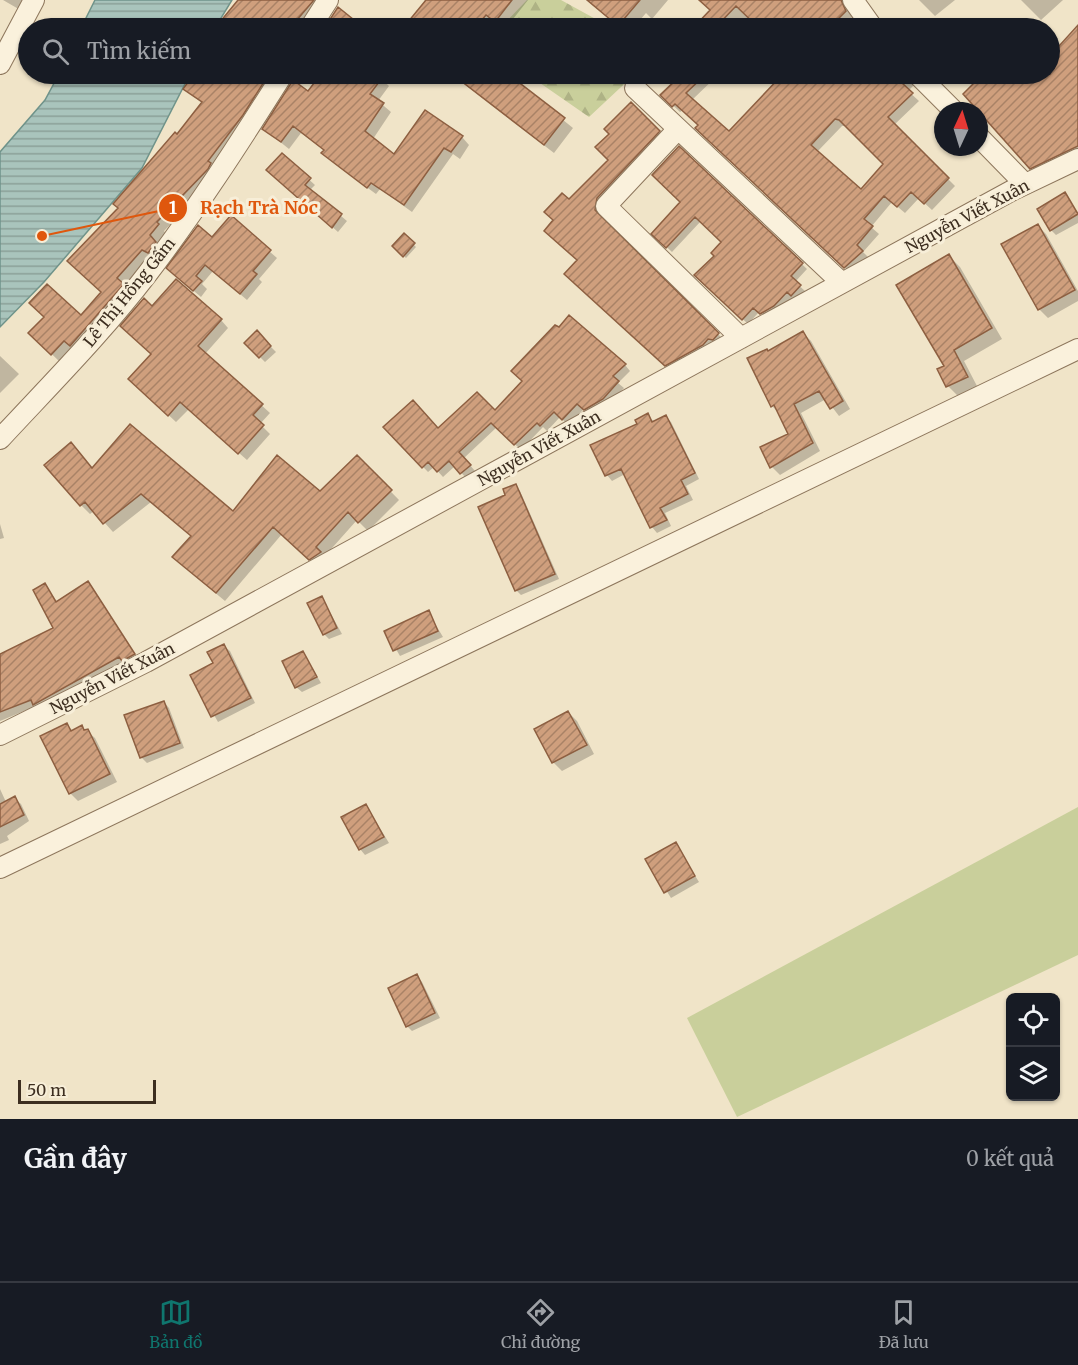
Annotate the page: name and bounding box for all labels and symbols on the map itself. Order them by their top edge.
north arrow [934,102,988,156]
street label: Nguyễn Viết Xuân [902,175,1033,257]
callout: Rạch Trà Nóc [158,190,330,226]
text: 1 [169,196,177,219]
text: Rạch Trà Nóc [200,196,318,219]
street label: Lê Thị Hồng Gấm [79,233,179,351]
street label: Nguyễn Viết Xuân [474,406,604,490]
street label: Nguyễn Viết Xuân [46,638,178,718]
scale bar [18,1077,156,1104]

